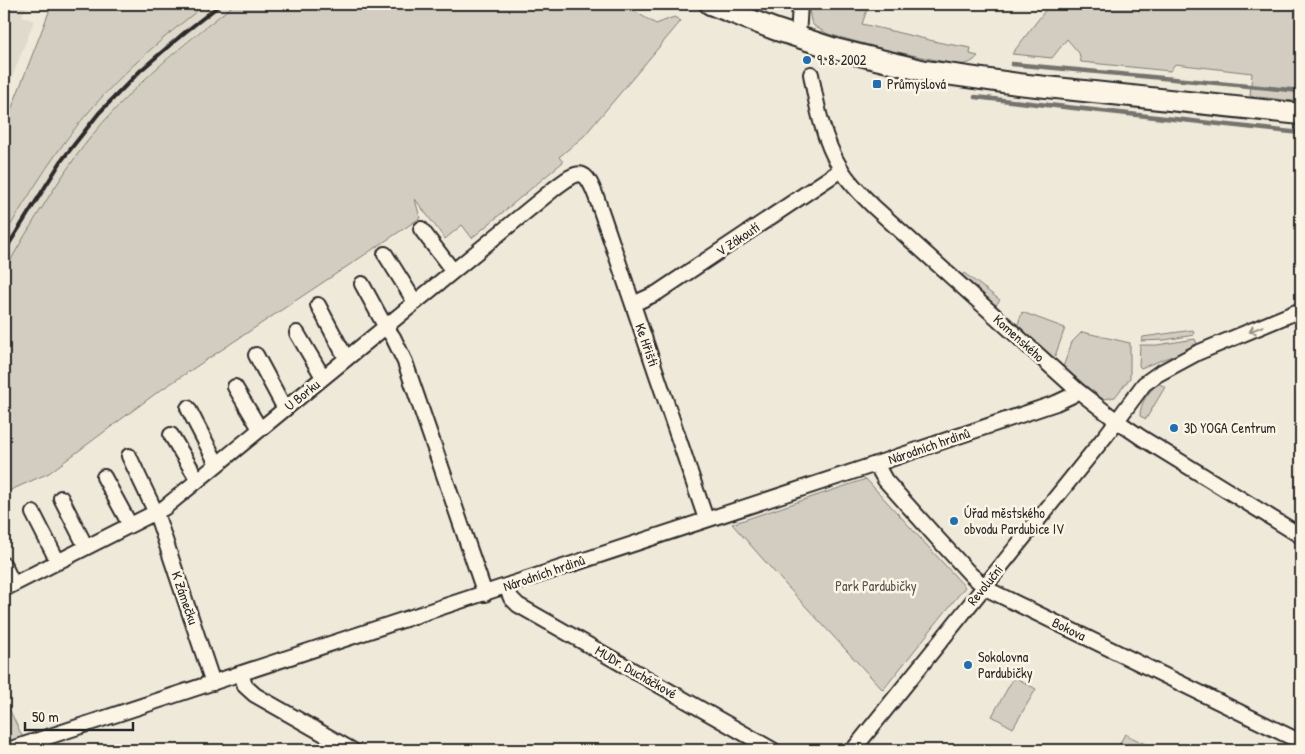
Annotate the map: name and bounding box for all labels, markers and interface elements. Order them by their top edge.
place label: 9. 8. 2002 [817,50,867,69]
marker: 9. 8. 2002 [801,54,813,66]
place label: Průmyslová [887,74,947,94]
marker: Průmyslová [871,78,883,90]
street label: V Zákoutí [712,217,763,260]
street label: Komenského [990,310,1049,366]
street label: Ke Hřišti [631,321,664,369]
one-way arrow [1249,324,1264,334]
street label: U Borku [280,374,324,415]
place label: 3D YOGA Centrum [1184,418,1276,437]
marker: 3D YOGA Centrum [1168,422,1180,434]
street label: Národních hrdinů [885,423,973,468]
place label: Úřad městského obvodu Pardubice IV [964,503,1064,538]
marker: Úřad městského obvodu Pardubice IV [948,515,960,527]
street label: Národních hrdinů [500,550,588,595]
street label: Revoluční [962,560,1007,609]
street label: K Zámečku [168,569,204,627]
park label: Park Pardubičky [835,576,917,596]
street label: Bokova [1049,612,1090,645]
street label: MUDr. Ducháčkové [592,640,681,703]
place label: Sokolovna Pardubičky [978,647,1033,683]
marker: Sokolovna Pardubičky [962,659,974,671]
scale bar [25,699,132,731]
text: 50 m [32,706,59,727]

